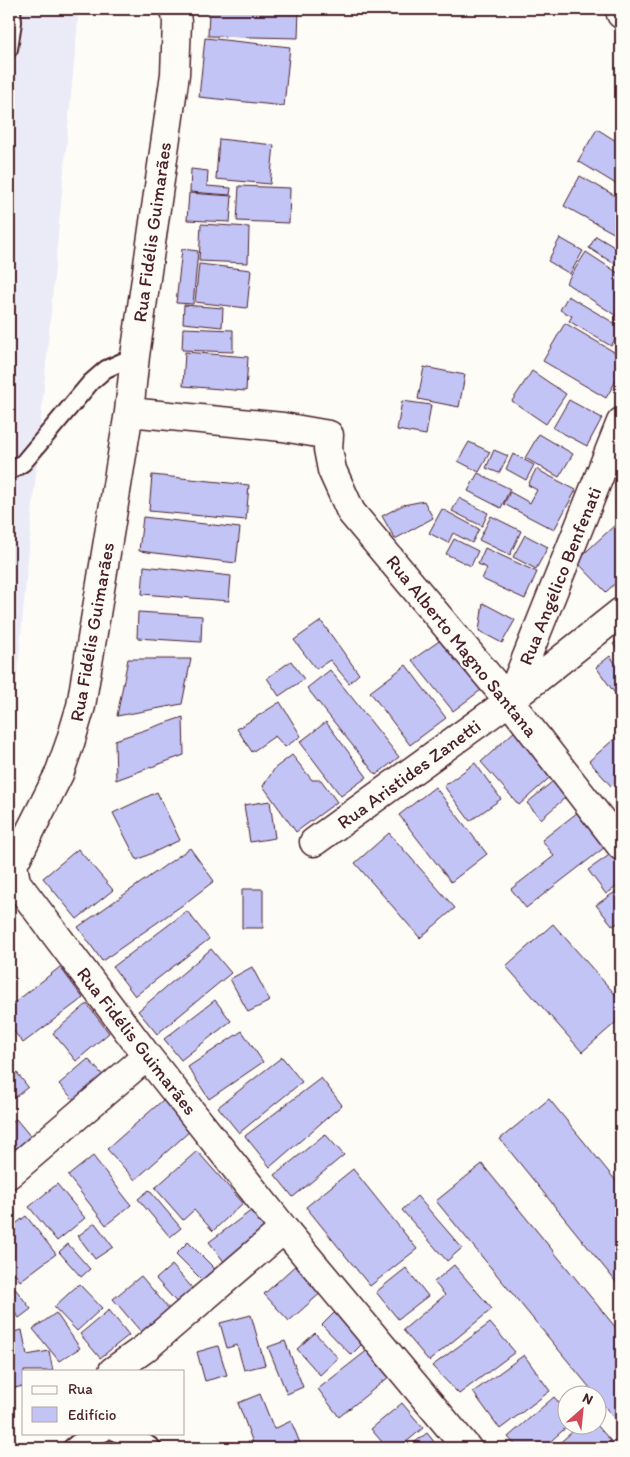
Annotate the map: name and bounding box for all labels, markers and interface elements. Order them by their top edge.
street label: Rua Fidélis Guimarães [128,140,176,324]
street label: Rua Angélico Benfenati [514,484,606,668]
street label: Rua Fidélis Guimarães [65,541,119,723]
street label: Rua Alberto Magno Santana [381,550,543,742]
street label: Rua Aristides Zanetti [333,714,485,834]
street label: Rua Fidélis Guimarães [72,962,202,1120]
legend [22,1370,185,1434]
text: Rua [68,1380,93,1398]
north arrow [558,1384,608,1434]
text: N [580,1389,596,1409]
text: Edifício [68,1406,116,1424]

